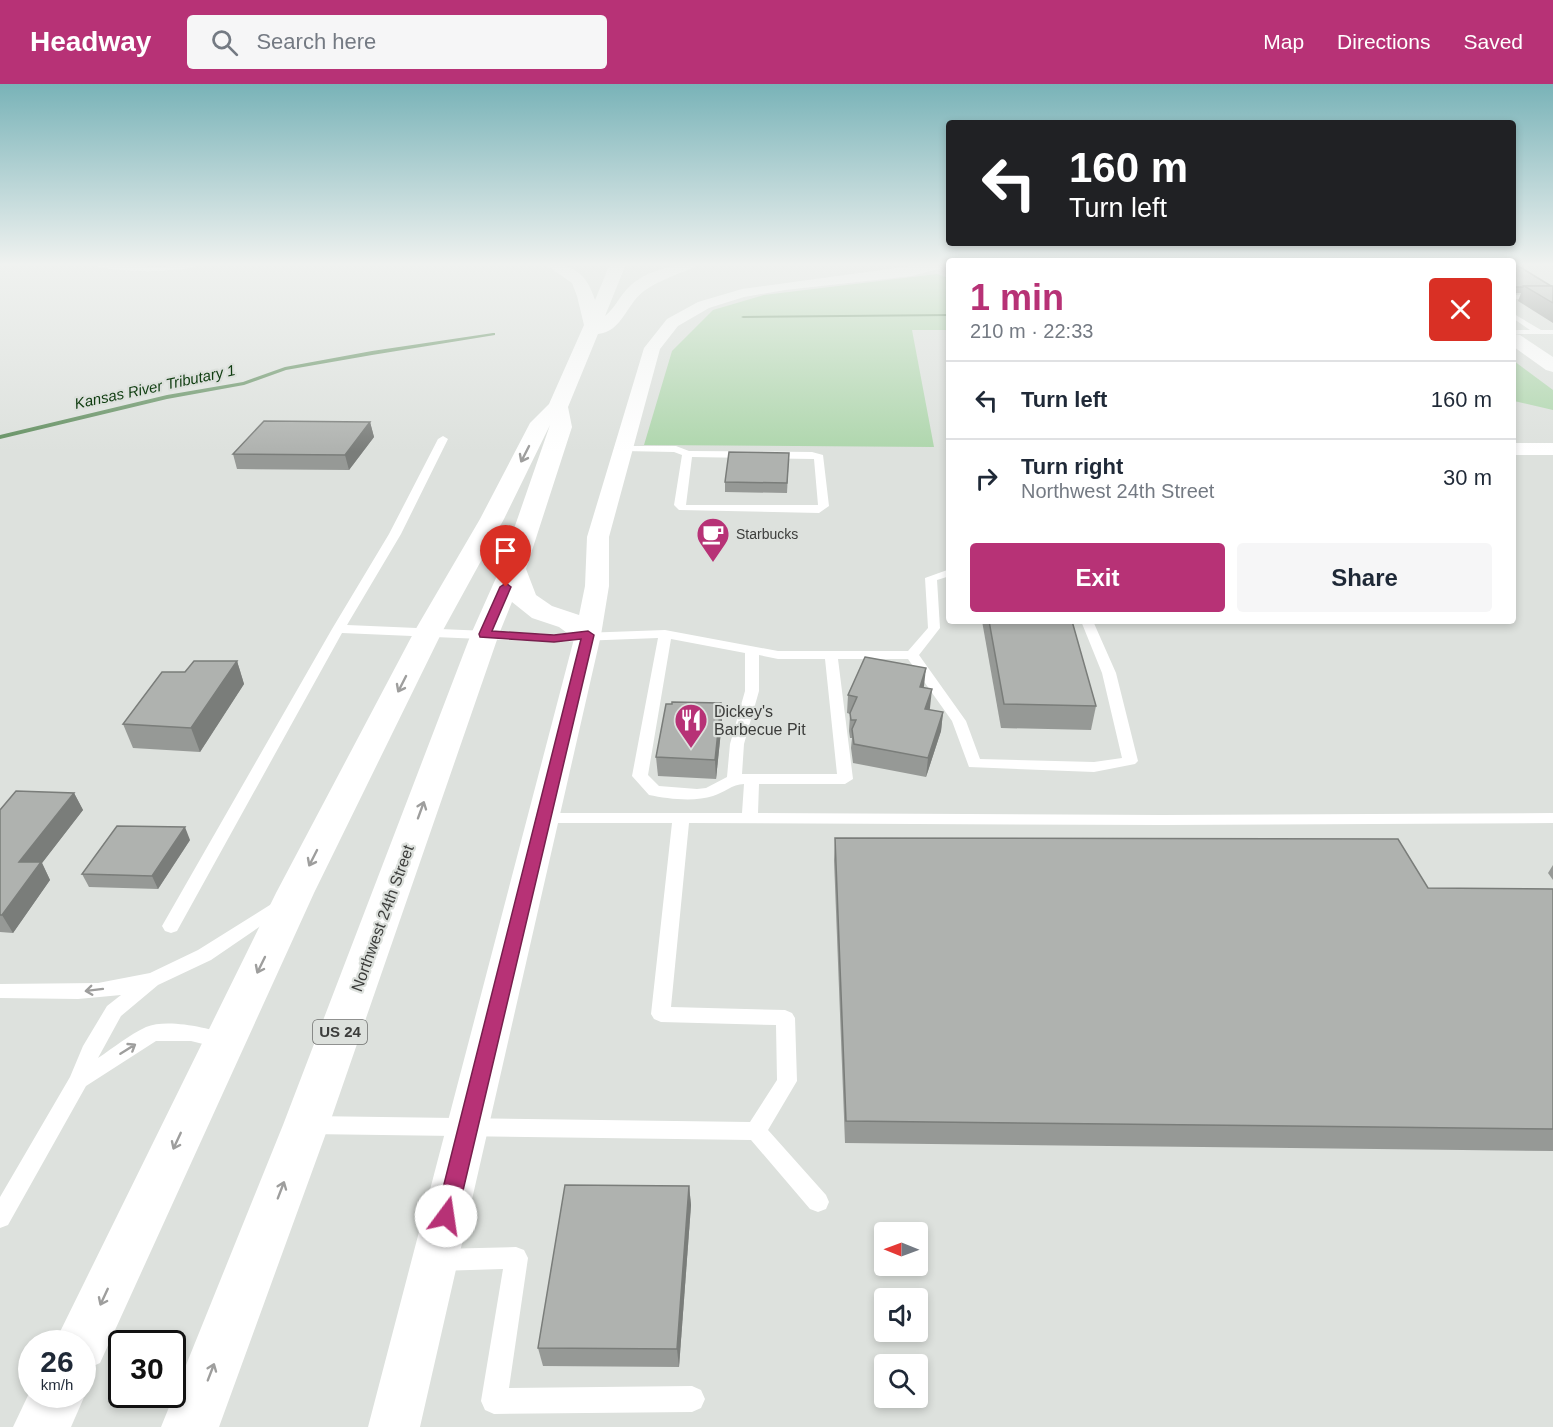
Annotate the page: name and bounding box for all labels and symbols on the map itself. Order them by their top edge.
water label: Kansas River Tributary 1 [73,361,237,412]
one-way arrow [518,445,530,463]
cafe icon: Starbucks [695,516,731,563]
pin [480,525,531,587]
place label: Starbucks [736,526,798,542]
one-way arrow [396,675,407,693]
restaurant icon: Dickey's Barbecue Pit [673,702,709,749]
place label: Dickey's Barbecue Pit [714,703,806,738]
one-way arrow [417,802,428,820]
street label: Northwest 24th Street [348,842,417,994]
one-way arrow [307,849,319,866]
one-way arrow [254,955,266,973]
one-way arrow [85,984,105,995]
road number: US 24 [313,1020,367,1044]
one-way arrow [119,1042,136,1054]
one-way arrow [171,1131,183,1149]
one-way arrow [276,1181,287,1200]
position arrow [414,1184,478,1248]
north arrow [874,1222,928,1276]
one-way arrow [97,1288,109,1306]
speed limit sign: 30 [108,1330,186,1408]
one-way arrow [206,1364,217,1382]

